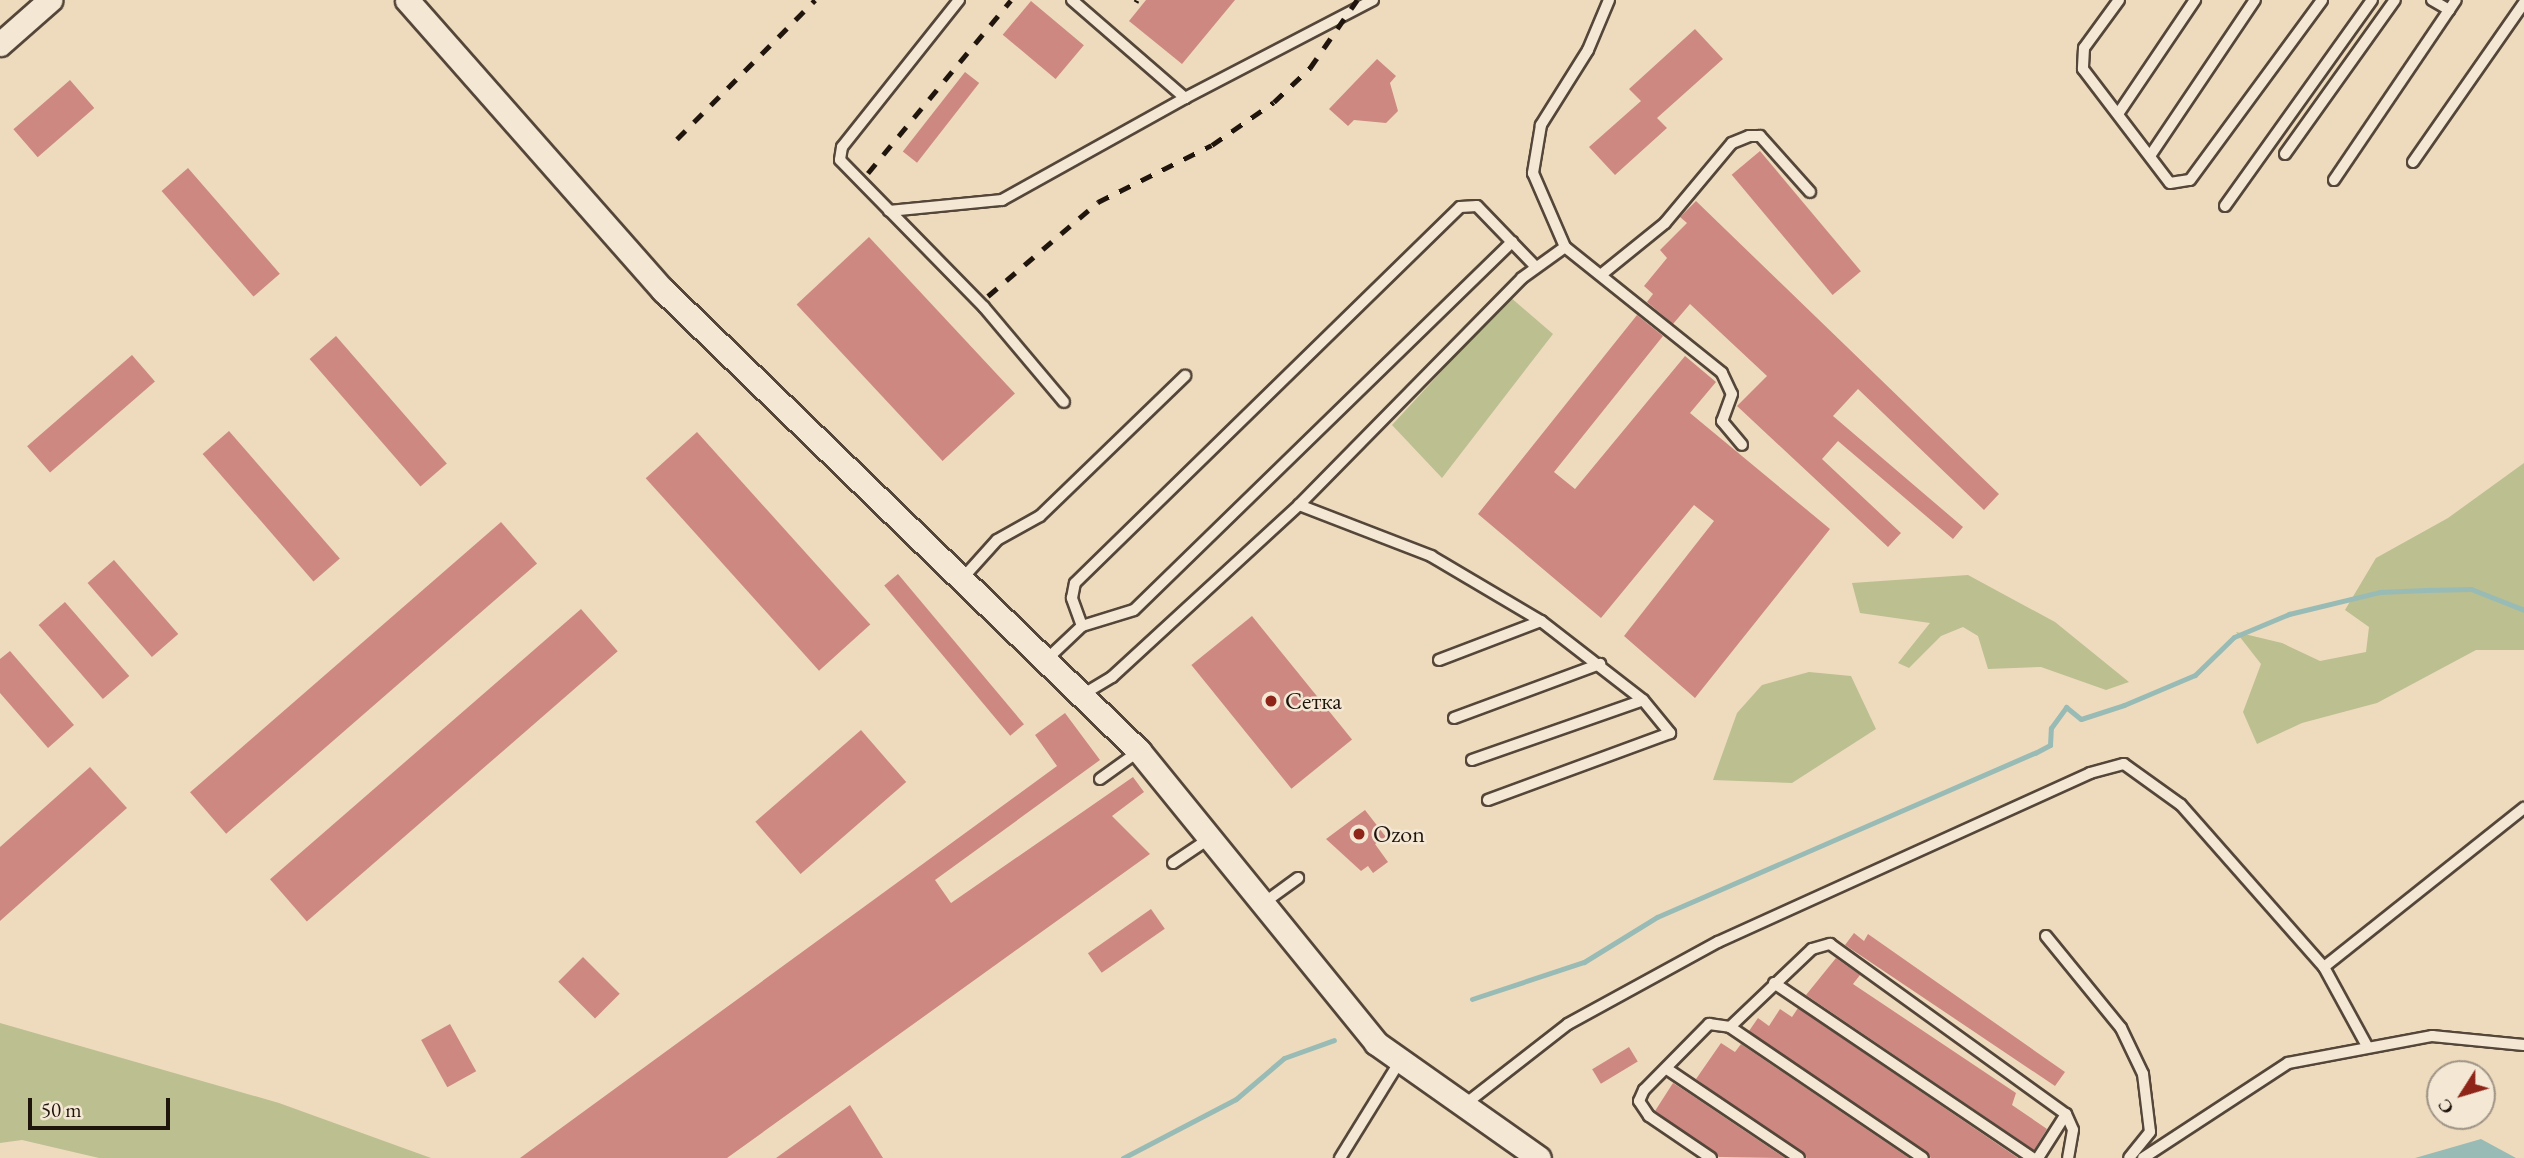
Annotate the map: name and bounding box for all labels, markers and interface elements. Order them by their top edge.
place label: Сетка [1285,687,1342,715]
marker: Сетка [1263,693,1279,709]
place label: Ozon [1373,820,1425,848]
marker: Ozon [1351,826,1367,842]
north arrow [2426,1060,2496,1130]
scale bar [32,1084,173,1128]
text: С [2431,1094,2459,1120]
text: 50 m [41,1096,82,1123]

